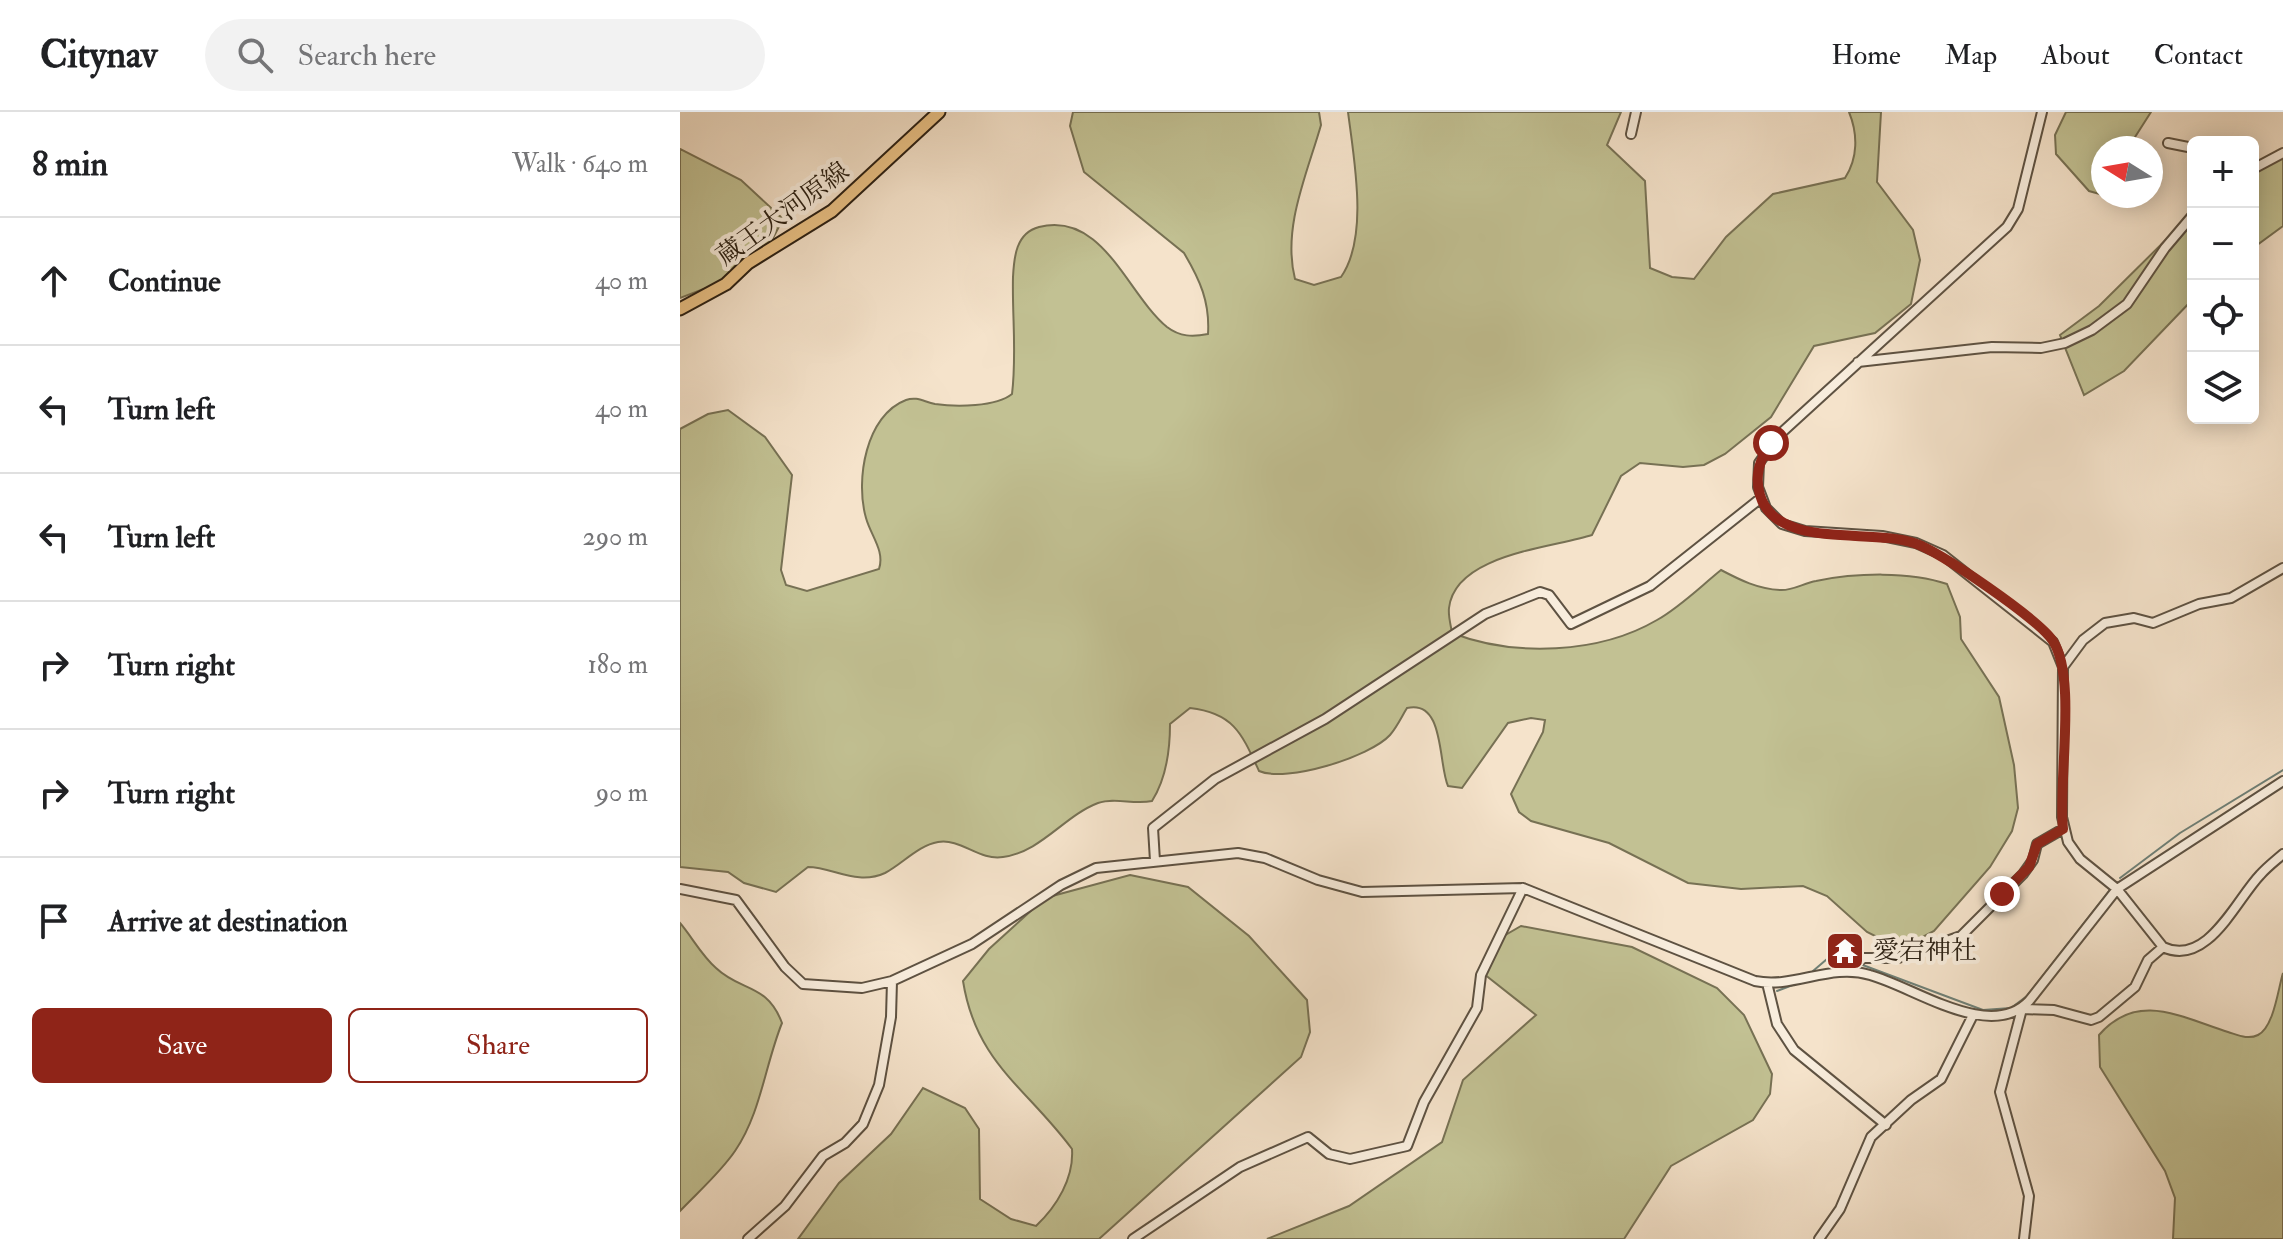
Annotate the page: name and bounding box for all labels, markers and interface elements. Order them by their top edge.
search box [205,19,765,91]
text: Citynav [40,31,157,79]
icon: search [233,33,277,77]
text: Search here [297,37,436,74]
text: Home [1831,38,1901,73]
text: Map [1945,38,1997,73]
text: About [2041,38,2110,73]
text: Contact [2154,38,2243,73]
north arrow [2091,136,2163,208]
map controls [2187,136,2259,424]
button: + [2187,136,2259,208]
text: 8 min [32,143,108,186]
text: Walk · 640 m [512,148,648,180]
street label: 蔵王大河原線 [710,155,856,273]
button: − [2187,208,2259,280]
icon: ahead [32,259,76,303]
text: Continue [108,263,221,300]
text: 40 m [595,265,648,297]
button: locate [2187,280,2259,352]
button: layers [2187,352,2259,424]
icon: left [32,387,76,431]
text: Turn left [108,391,215,428]
text: 40 m [595,393,648,425]
route start [1753,425,1789,461]
icon: left [32,515,76,559]
text: Turn left [108,519,215,556]
text: 290 m [583,521,648,553]
icon: right [32,643,76,687]
text: Turn right [108,647,235,684]
text: 180 m [588,649,648,681]
icon: right [32,771,76,815]
text: Turn right [108,775,235,812]
text: 90 m [596,777,648,809]
route end [1984,876,2020,912]
icon: arrive [32,899,76,943]
text: Arrive at destination [108,903,348,940]
temple icon: 愛宕神社 [1824,930,1866,972]
place label: 愛宕神社 [1873,935,1977,967]
button: Save [32,1008,332,1083]
button: Share [348,1008,648,1083]

